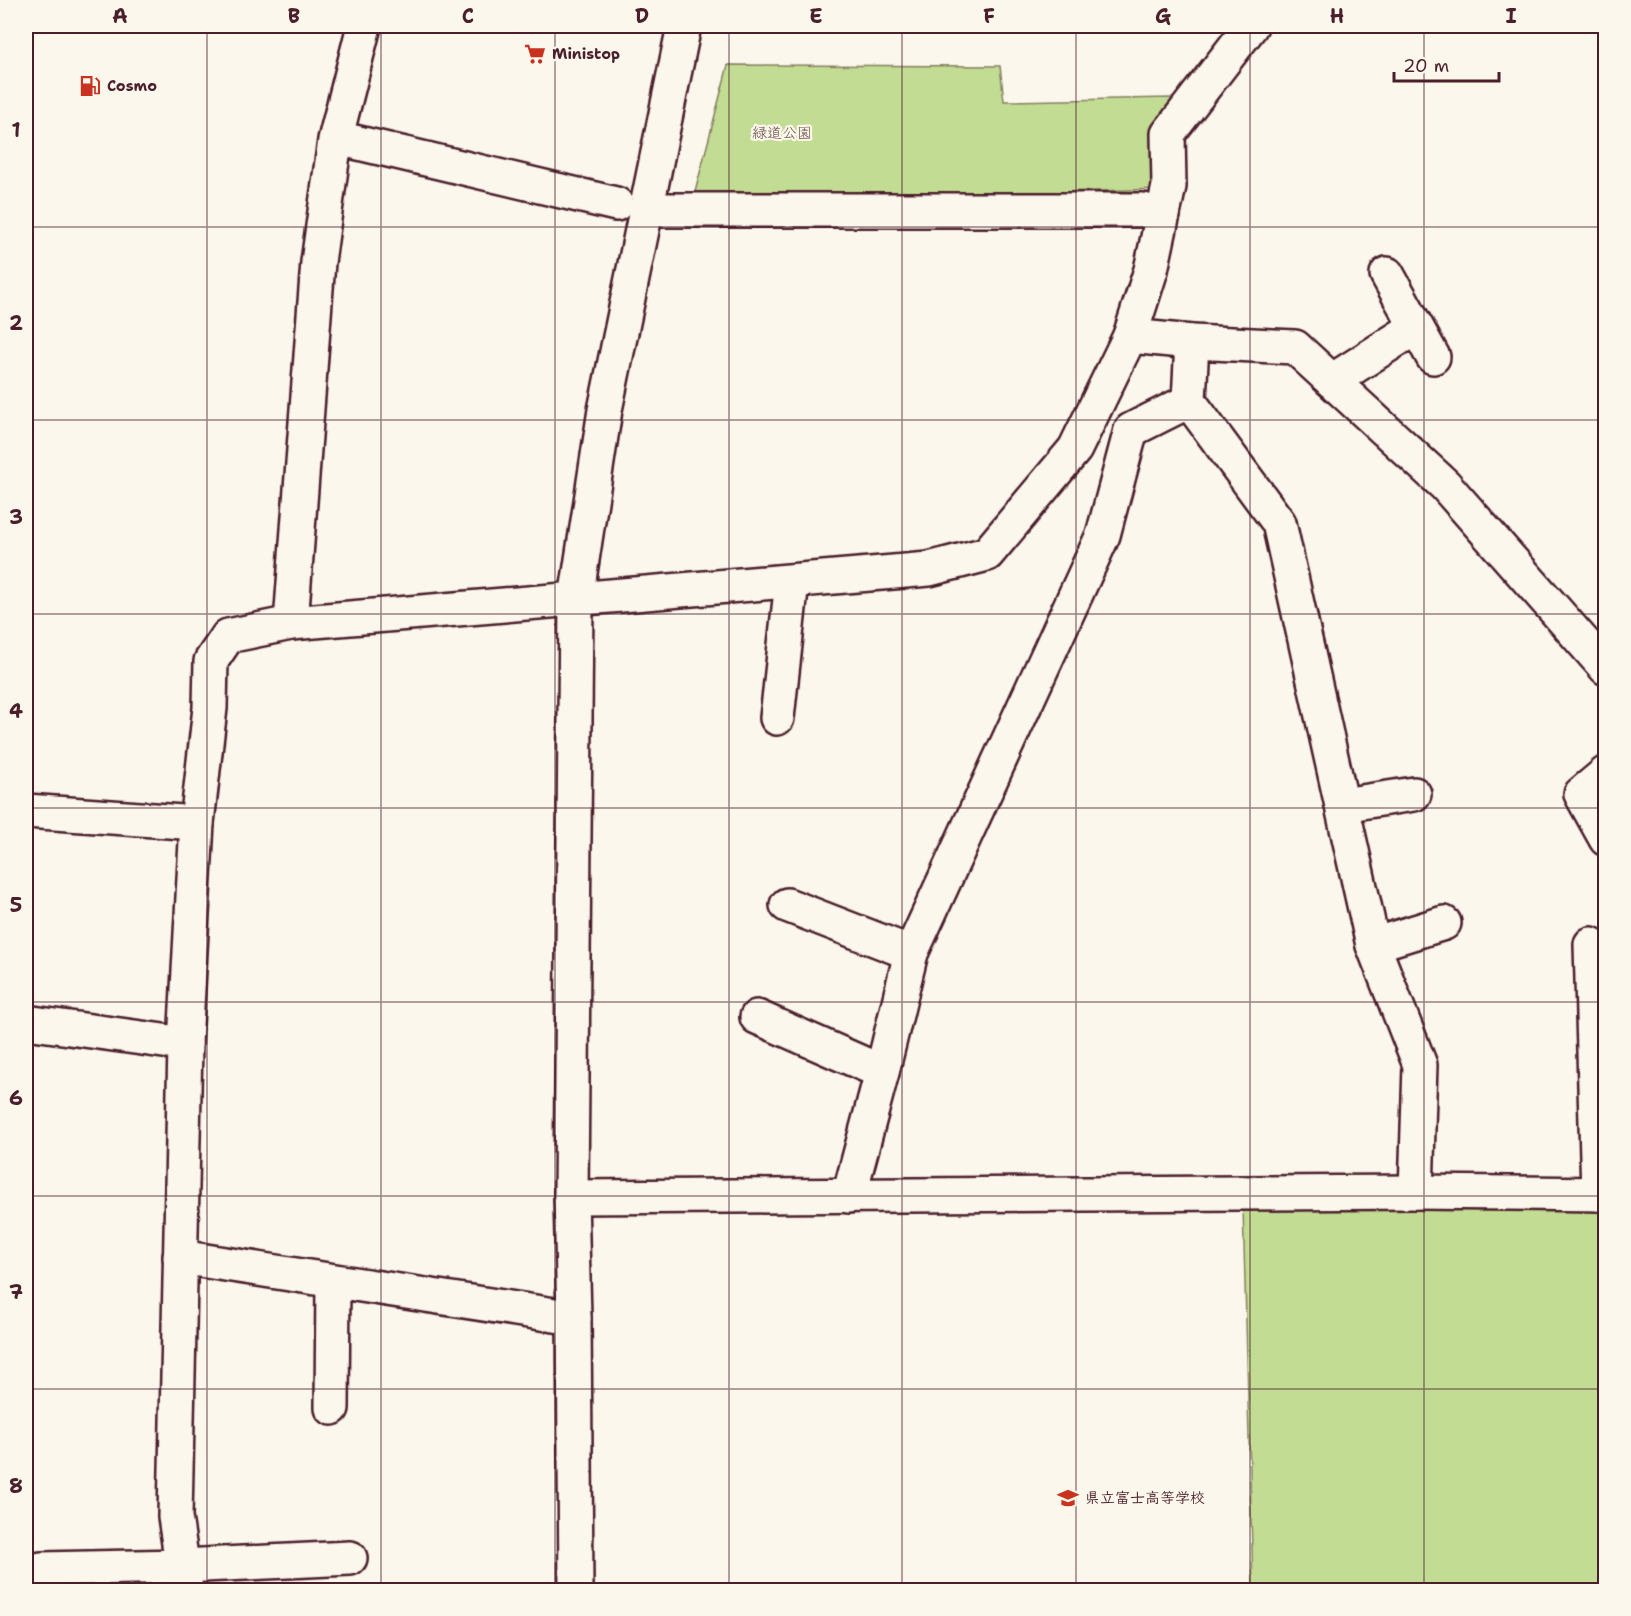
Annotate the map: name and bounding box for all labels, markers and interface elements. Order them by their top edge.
text: A [112,3,128,29]
text: B [288,3,300,29]
text: C [462,3,474,29]
text: D [635,3,649,29]
text: E [809,3,823,29]
text: F [983,3,995,29]
text: G [1155,3,1171,29]
text: H [1330,3,1344,29]
text: I [1505,3,1517,29]
supermarket icon: Ministop [523,42,547,66]
place label: Ministop [552,44,620,64]
scale bar [1394,45,1499,83]
text: 20 m [1403,54,1449,78]
fuel station icon: Cosmo [78,74,102,98]
place label: Cosmo [107,76,157,96]
text: 1 [11,117,21,143]
park label: 緑道公園 [752,123,812,143]
text: 2 [9,310,23,336]
text: 3 [9,504,23,530]
text: 4 [9,698,23,724]
text: 5 [10,892,22,918]
text: 6 [9,1085,23,1111]
text: 7 [9,1279,23,1305]
text: 8 [9,1473,23,1499]
school or university icon: 県立富士高等学校 [1056,1486,1080,1510]
place label: 県立富士高等学校 [1085,1488,1205,1508]

